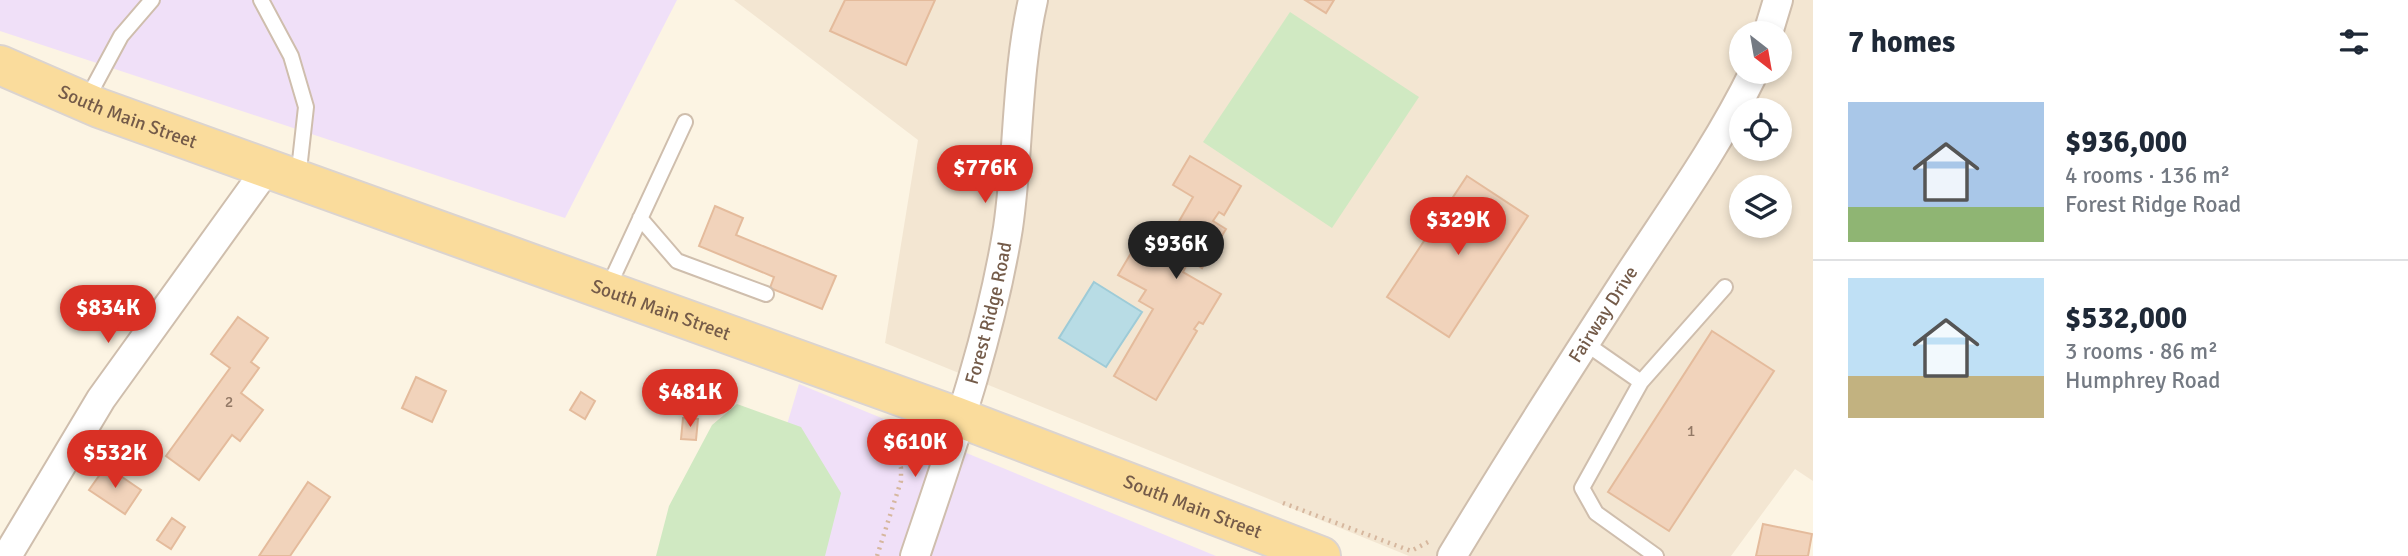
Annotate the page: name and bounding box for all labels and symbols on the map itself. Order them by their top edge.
north arrow [1729,21,1792,84]
street label: South Main Street [55,80,201,154]
pin: $776K [936,146,1034,205]
pin: $329K [1409,198,1507,257]
pin: $936K [1127,222,1225,281]
street label: Forest Ridge Road [960,240,1017,387]
street label: Fairway Drive [1563,262,1643,367]
street label: South Main Street [588,274,734,346]
pin: $834K [59,286,157,345]
pin: $481K [641,370,739,429]
house number: 2 [225,392,233,412]
pin: $610K [866,420,964,479]
house number: 1 [1687,421,1695,441]
pin: $532K [66,430,164,490]
street label: South Main Street [1120,470,1266,544]

